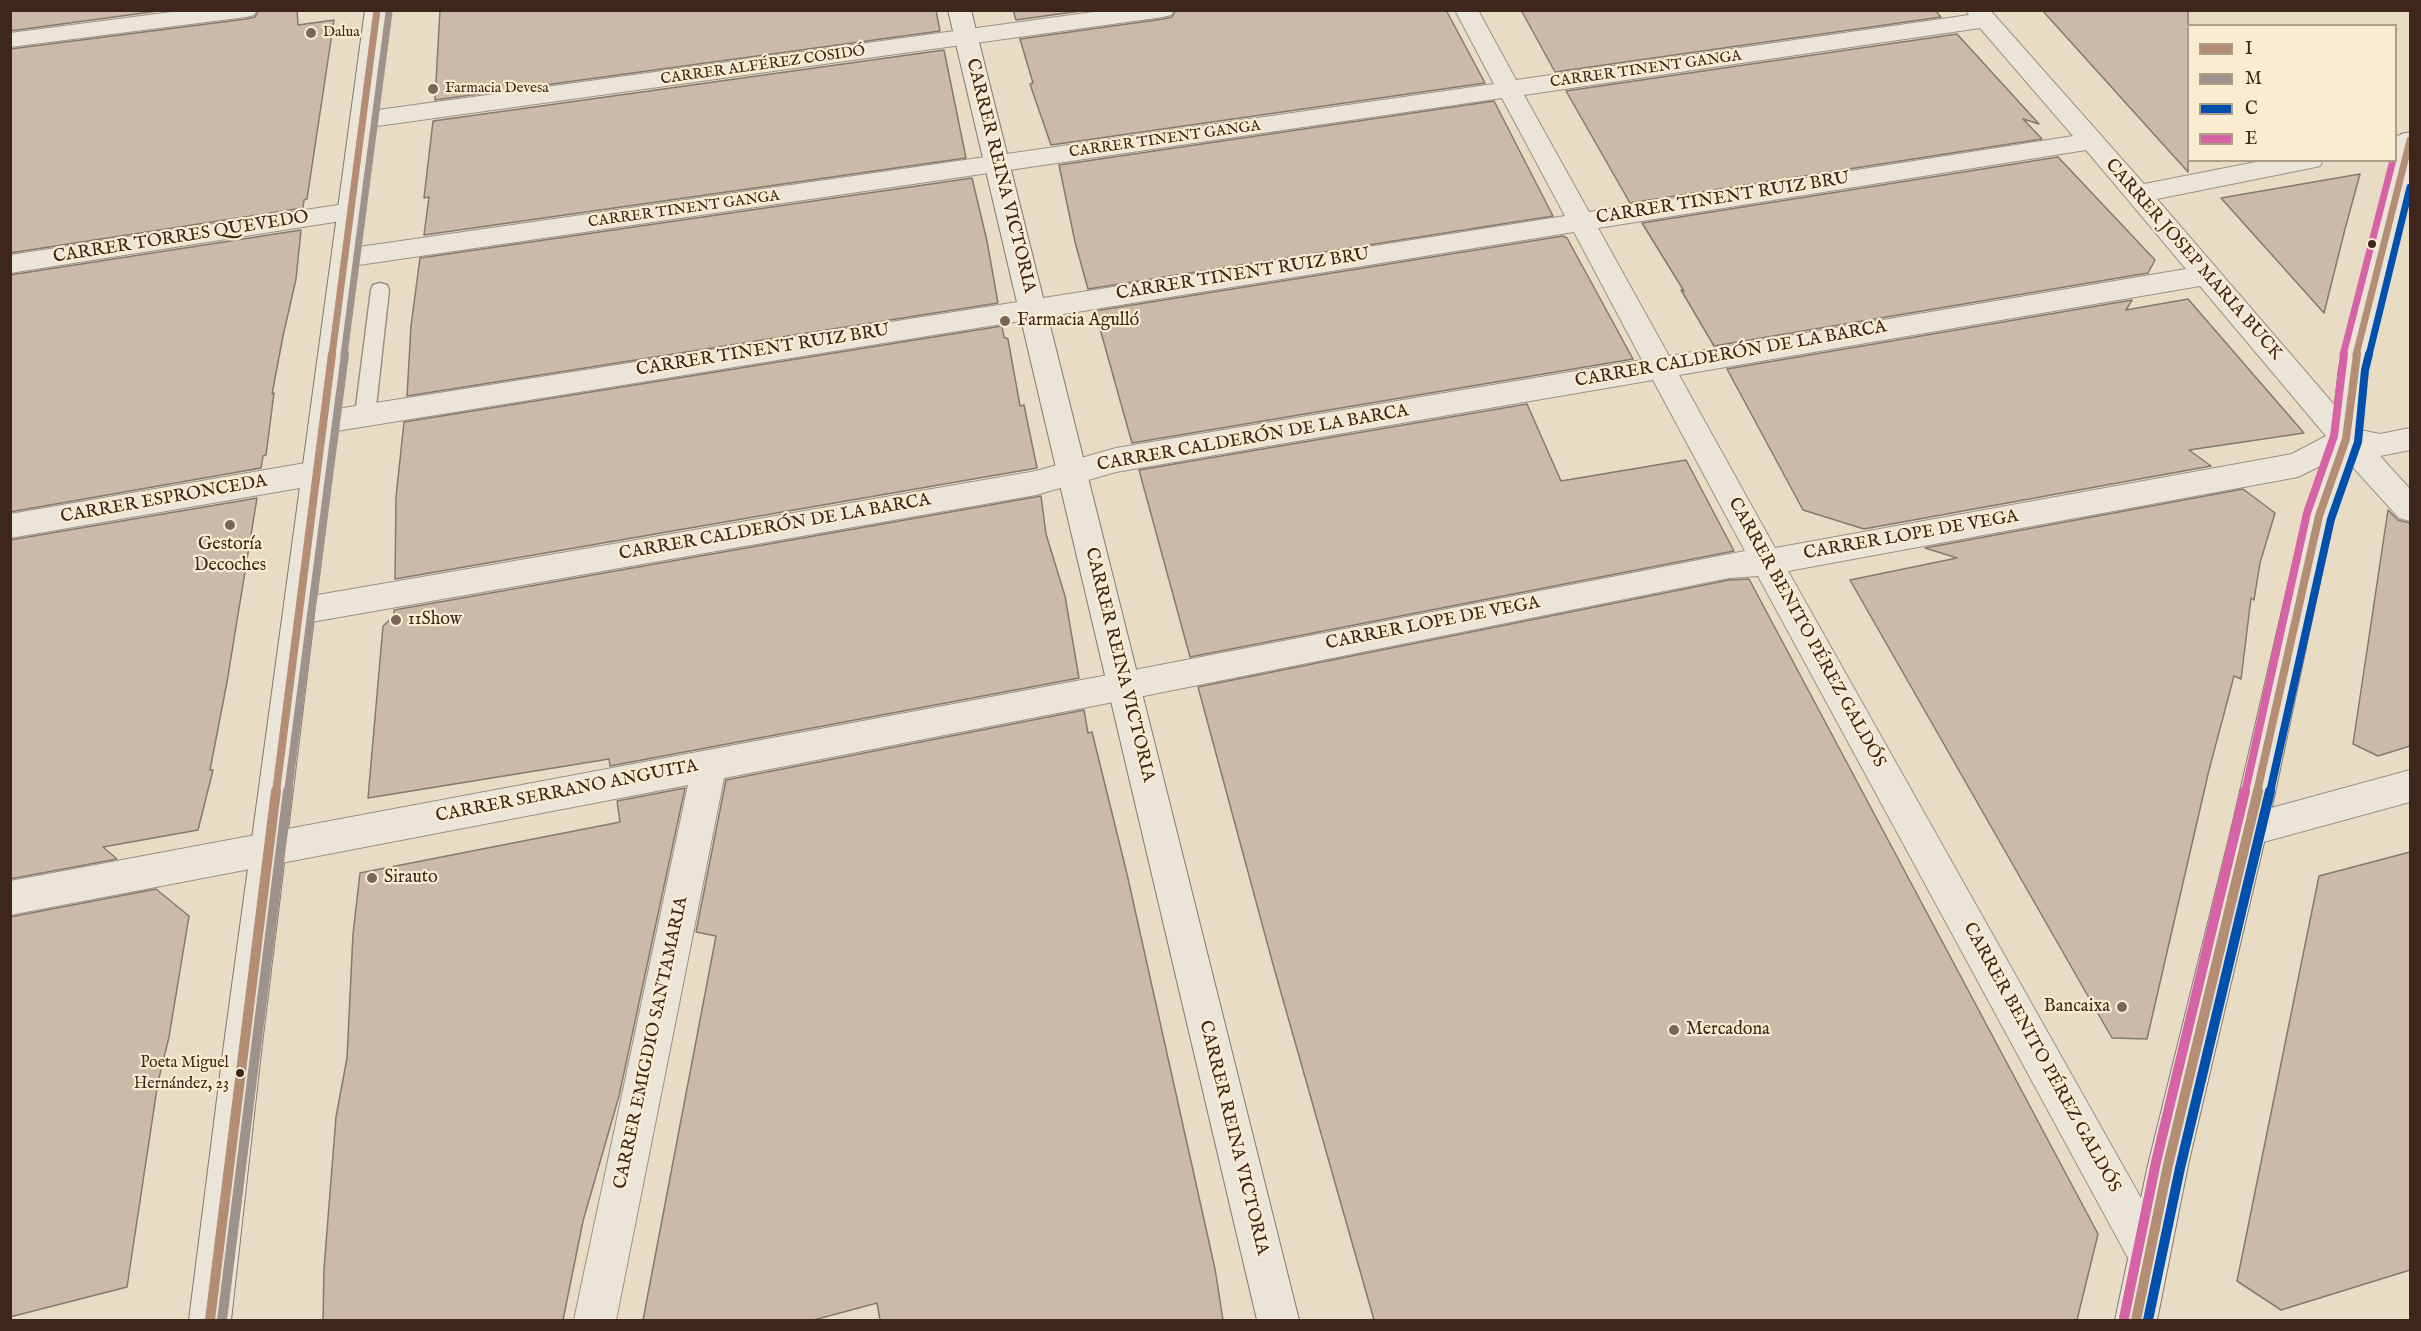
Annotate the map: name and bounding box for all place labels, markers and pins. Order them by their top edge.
place label: Dalua [323,24,360,42]
marker: Dalua [304,26,318,40]
place label: Farmacia Devesa [445,80,549,98]
marker: Farmacia Devesa [426,82,440,96]
unlabelled marker [2366,238,2378,250]
place label: Farmacia Agulló [1017,310,1139,332]
marker: Farmacia Agulló [998,314,1012,328]
marker: Gestoría Decoches [223,518,237,532]
place label: Gestoría Decoches [194,534,266,576]
place label: 11Show [408,609,461,631]
marker: 11Show [389,613,403,627]
place label: Sirauto [384,867,438,889]
marker: Sirauto [365,871,379,885]
place label: Bancaixa [2044,996,2110,1018]
marker: Bancaixa [2115,1000,2129,1014]
place label: Mercadona [1686,1019,1770,1041]
marker: Mercadona [1667,1023,1681,1037]
place label: Poeta Miguel Hernández, 23 [134,1054,229,1092]
marker: Poeta Miguel Hernández, 23 [234,1067,246,1079]

